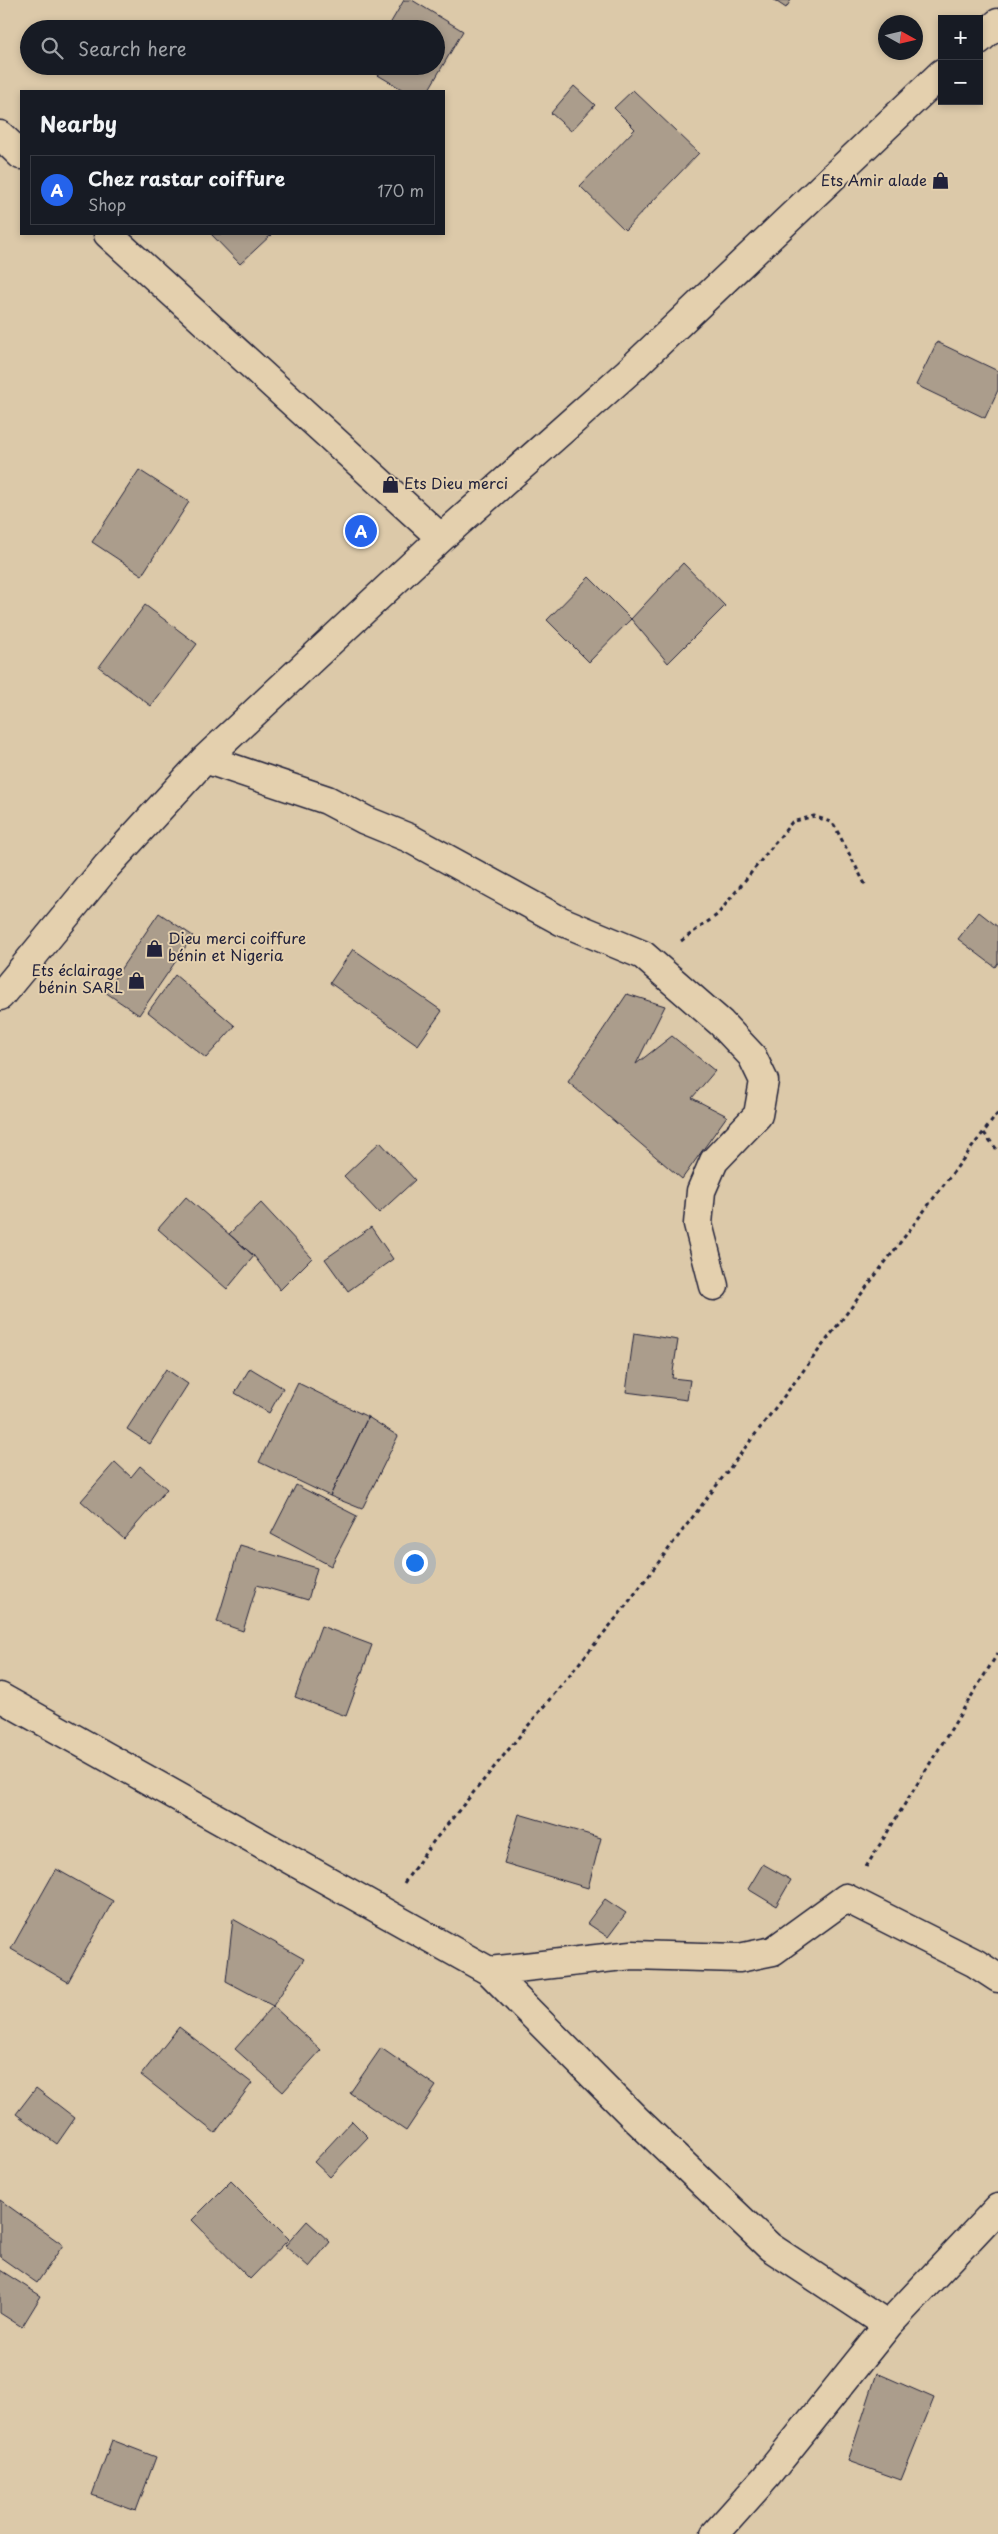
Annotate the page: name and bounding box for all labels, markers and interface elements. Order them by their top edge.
north arrow [878,15,923,60]
map controls [938,15,983,105]
button: + [938,15,983,60]
search box [20,20,445,75]
icon: search [38,34,66,62]
text: Search here [78,34,187,62]
button: − [938,60,983,105]
text: Nearby [40,107,117,139]
text: Chez rastar coiffure [88,164,285,192]
place label: Ets Amir alade [821,168,927,191]
shop icon: Ets Amir alade [931,171,951,191]
text: A [51,178,63,202]
text: 170 m [378,178,424,202]
text: Shop [88,192,126,216]
place label: Ets Dieu merci [404,471,508,494]
shop icon: Ets Dieu merci [380,474,400,494]
pin: A [345,512,377,550]
place label: Dieu merci coiffure bénin et Nigeria [168,926,306,966]
shop icon: Dieu merci coiffure bénin et Nigeria [144,938,164,958]
place label: Ets éclairage bénin SARL [32,958,123,998]
shop icon: Ets éclairage bénin SARL [127,970,147,990]
your location [402,1550,428,1576]

